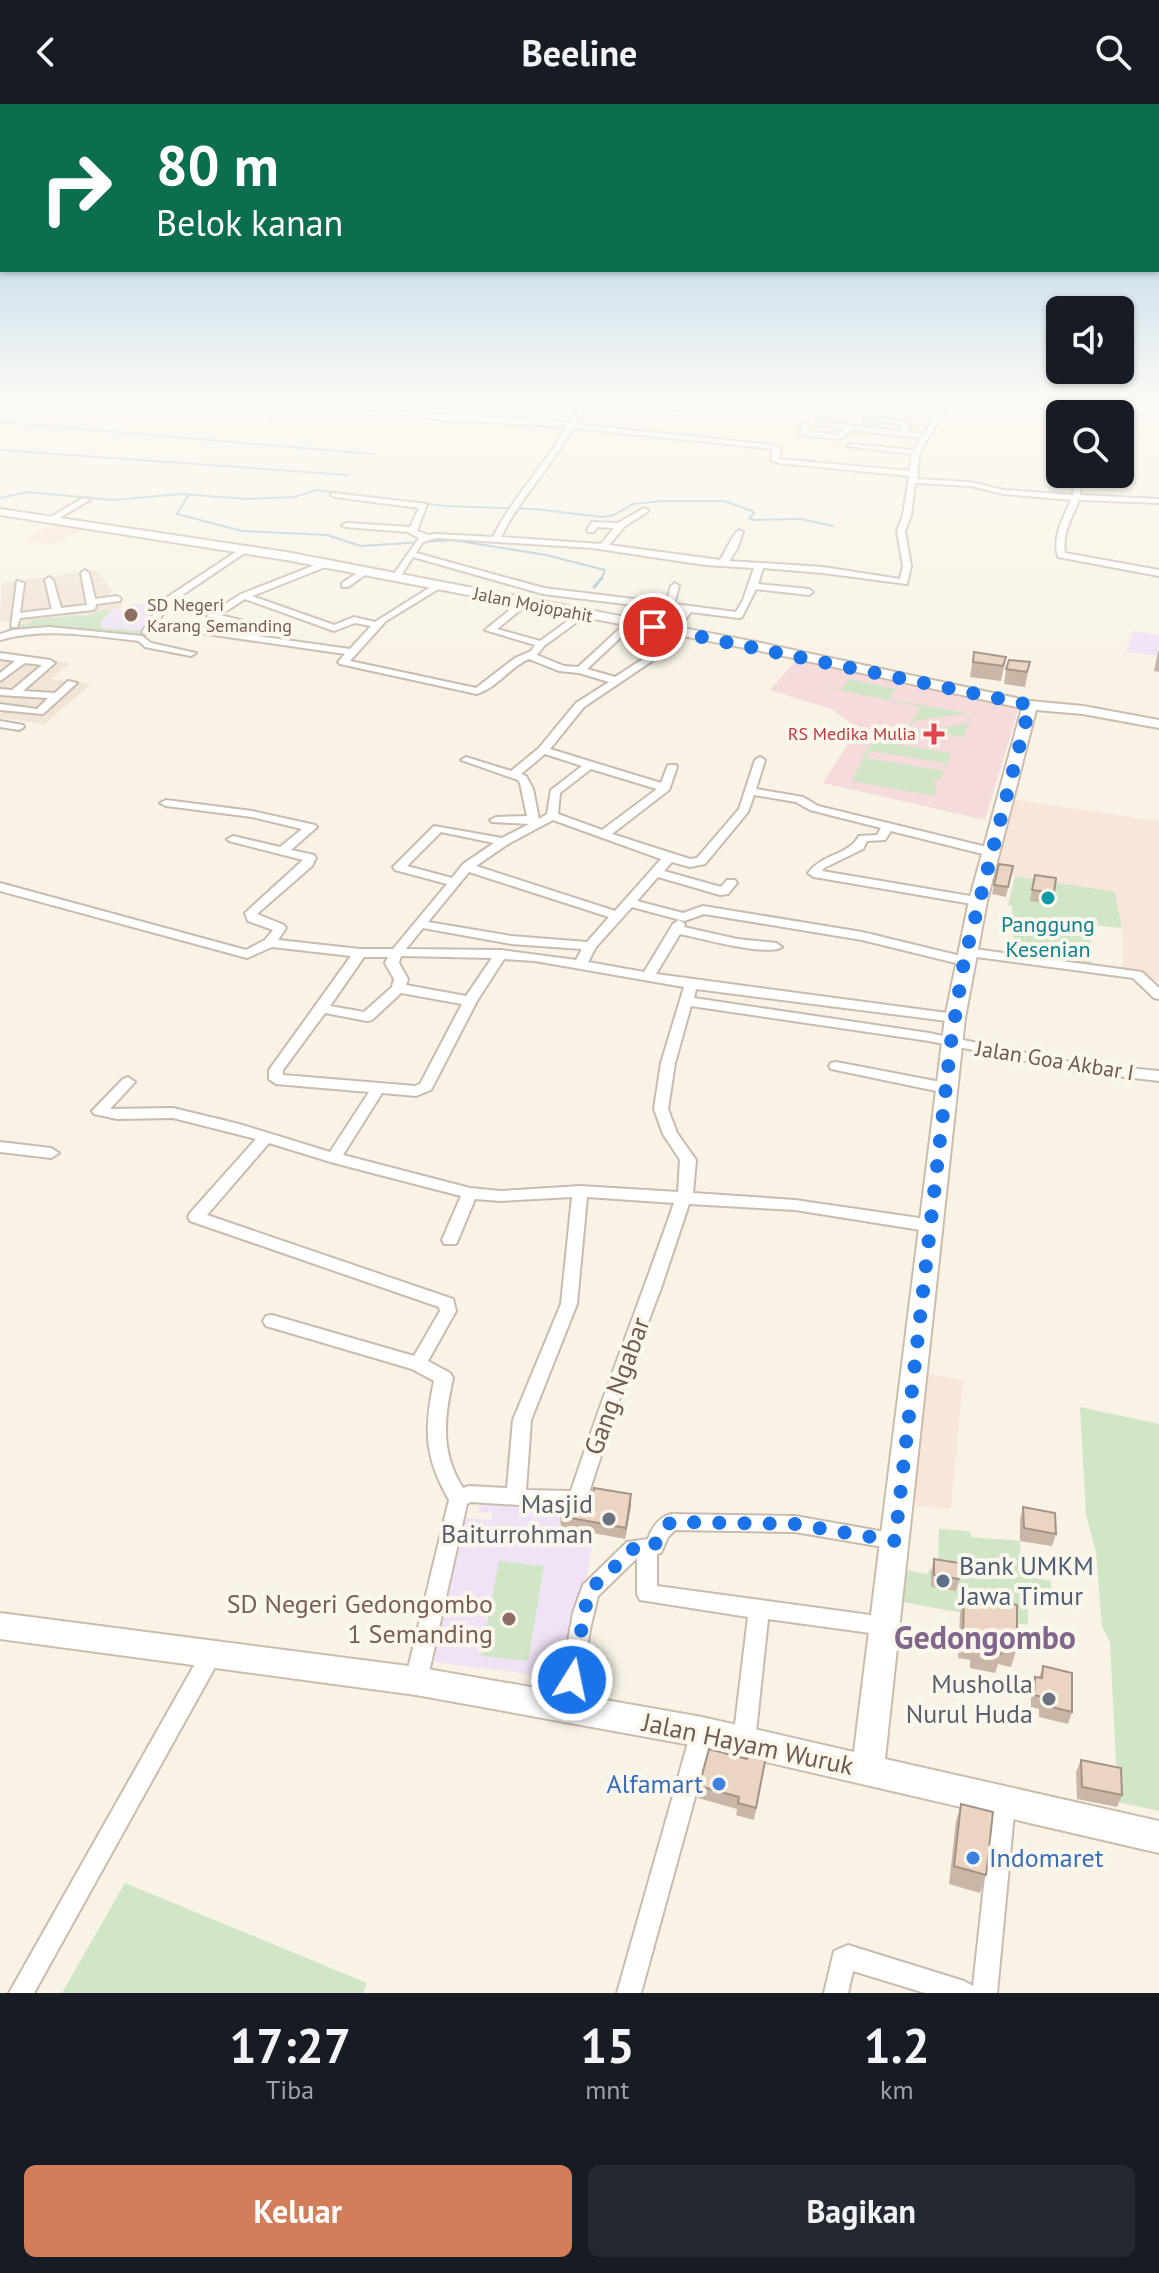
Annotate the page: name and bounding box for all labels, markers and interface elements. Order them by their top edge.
text: Beeline [522,29,637,76]
icon: back [24,30,68,74]
icon: search [1091,30,1135,74]
text: 80 m [156,129,279,201]
icon: right [24,136,128,240]
text: Belok kanan [156,199,343,246]
map controls [1046,296,1134,488]
button: sound [1046,296,1134,384]
button: search [1046,400,1134,488]
street label: Jalan Mojopahit [471,582,595,627]
place label: SD Negeri Karang Semanding [147,593,292,637]
pin [619,593,687,661]
icon: arrive [631,605,675,649]
marker: SD Negeri Karang Semanding [122,606,140,624]
place label: RS Medika Mulia [788,722,916,745]
marker: RS Medika Mulia [923,723,945,745]
marker: Panggung Kesenian [1039,889,1057,907]
place label: Panggung Kesenian [1001,910,1095,963]
street label: Jalan Goa Akbar I [973,1034,1136,1086]
street label: Gang Ngabar [576,1312,657,1459]
place label: Masjid Baiturrohman [441,1487,593,1550]
marker: Masjid Baiturrohman [600,1510,618,1528]
place label: Bank UMKM Jawa Timur [958,1549,1094,1612]
marker: Bank UMKM Jawa Timur [934,1572,952,1590]
place label: SD Negeri Gedongombo 1 Semanding [227,1587,493,1650]
marker: SD Negeri Gedongombo 1 Semanding [500,1610,518,1628]
district label: Gedongombo [894,1616,1076,1658]
position arrow [530,1638,614,1722]
place label: Musholla Nurul Huda [906,1667,1033,1730]
marker: Musholla Nurul Huda [1040,1690,1058,1708]
street label: Jalan Hayam Wuruk [639,1705,857,1782]
place label: Alfamart [607,1767,703,1800]
marker: Alfamart [710,1775,728,1793]
place label: Indomaret [989,1841,1104,1874]
marker: Indomaret [964,1849,982,1867]
text: 17:27 [229,2014,351,2076]
text: 15 [580,2014,634,2076]
text: 1.2 [864,2014,930,2076]
text: Tiba [266,2073,314,2106]
text: mnt [585,2073,629,2106]
text: km [880,2073,914,2106]
button: Keluar [24,2165,572,2257]
button: Bagikan [588,2165,1135,2257]

